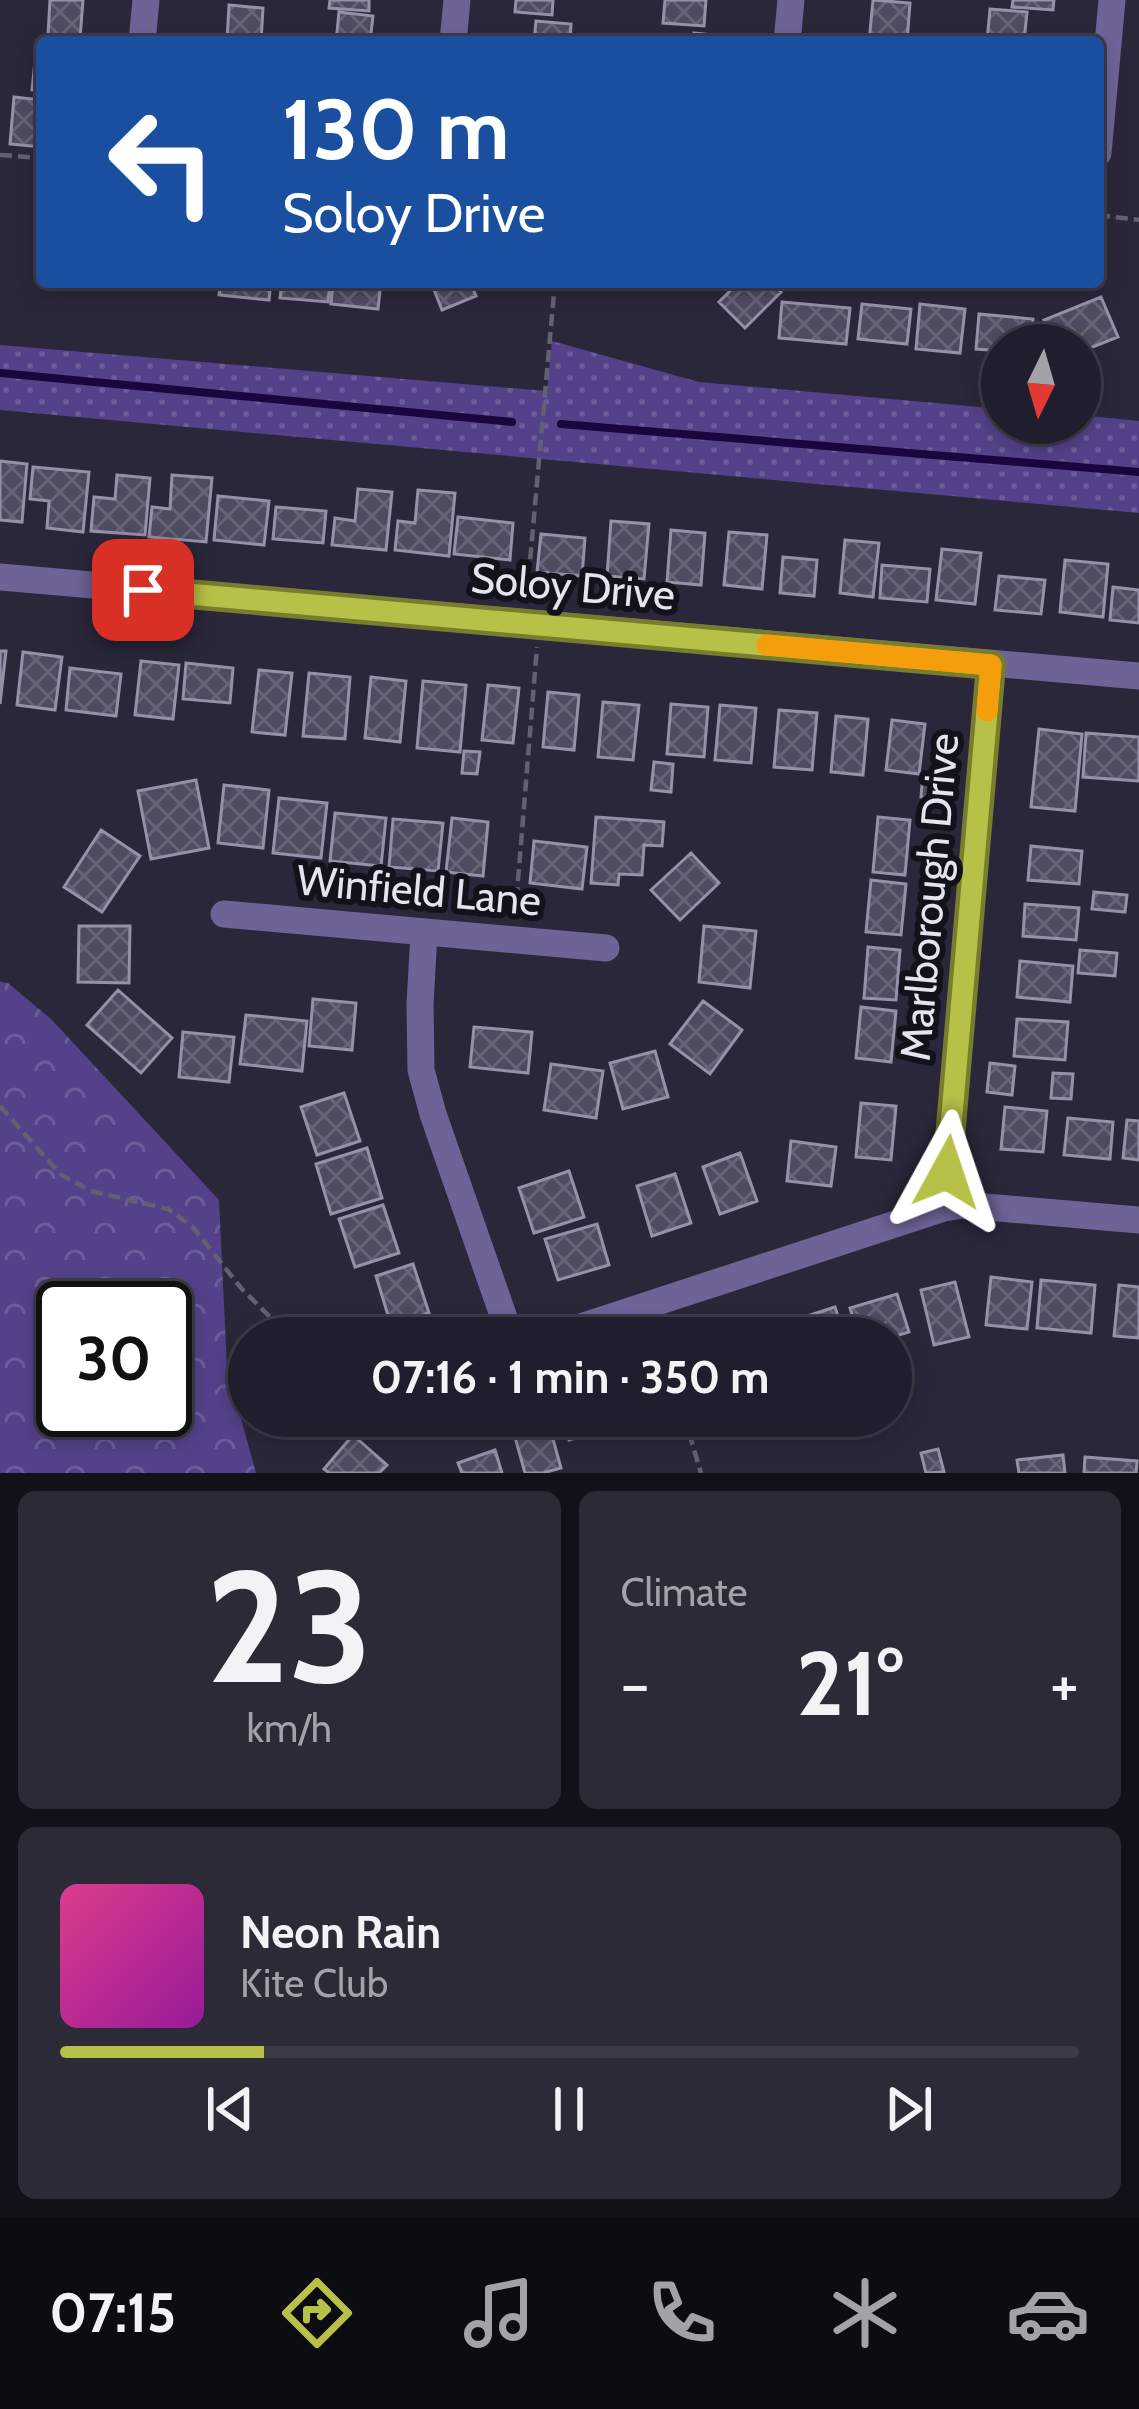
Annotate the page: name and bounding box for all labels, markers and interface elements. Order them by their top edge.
text: 130 m [282,78,509,180]
icon: left [84,84,240,240]
text: Soloy Drive [282,180,545,246]
north arrow [981,324,1101,444]
map controls [981,324,1101,444]
pin [92,539,194,641]
street label: Soloy Drive [469,551,677,621]
icon: arrive [110,557,176,623]
street label: Marlborough Drive [889,731,969,1063]
street label: Winfield Lane [295,853,543,927]
position arrow [884,1109,1010,1235]
speed limit sign: 30 [36,1281,192,1437]
text: 07:16 · 1 min · 350 m [371,1350,769,1404]
text: 23 [206,1531,373,1721]
text: Climate [621,1568,747,1616]
text: 21° [796,1628,903,1738]
text: − [621,1643,650,1724]
text: + [1050,1643,1079,1724]
text: km/h [247,1704,332,1752]
text: Neon Rain [240,1905,441,1959]
text: Kite Club [240,1959,388,2007]
icon: previous [197,2076,263,2142]
icon: pause [536,2076,602,2142]
icon: next [876,2076,942,2142]
icon: directions [275,2271,359,2355]
icon: music [457,2271,541,2355]
icon: phone [640,2271,724,2355]
icon: climate [823,2271,907,2355]
icon: car [1006,2271,1090,2355]
text: 07:15 [49,2280,176,2346]

